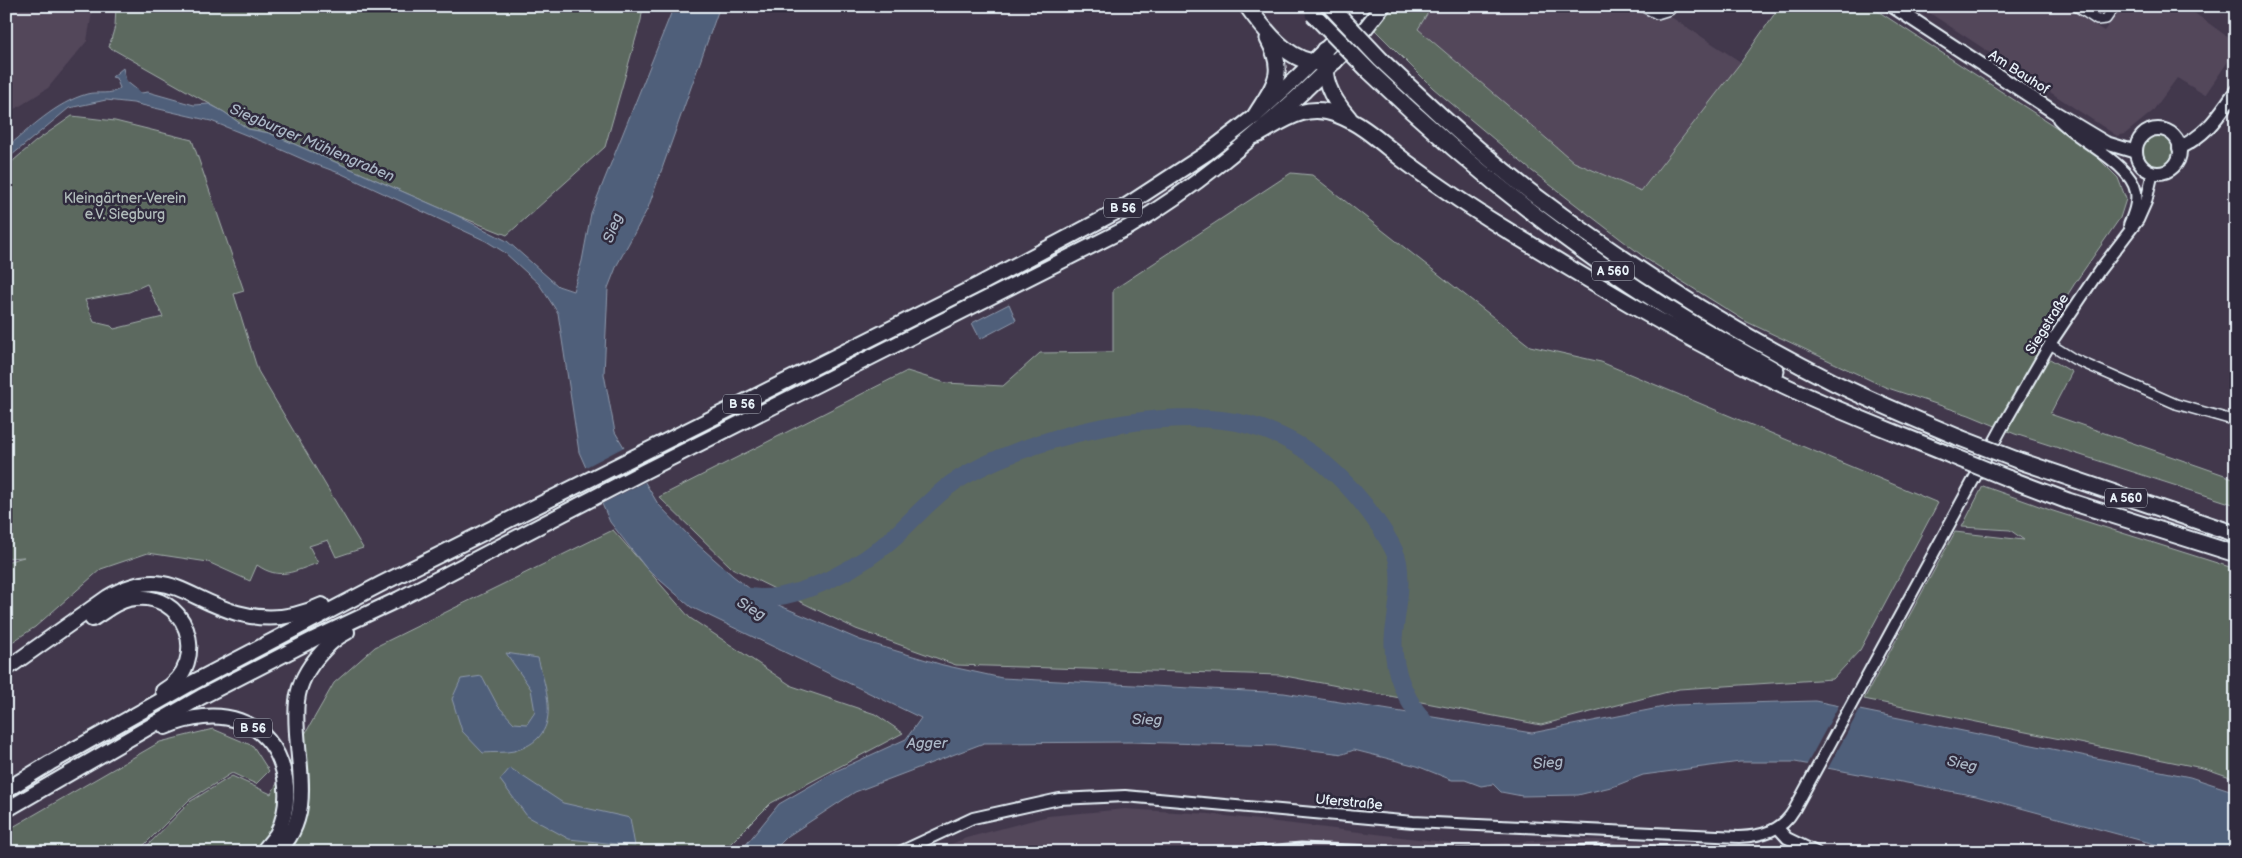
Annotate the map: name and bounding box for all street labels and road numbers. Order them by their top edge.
street label: Am Bauhof [1985,46,2053,98]
road number: B 56 [1104,198,1142,218]
road number: A 560 [1592,262,1634,280]
street label: Siegstraße [2022,291,2072,357]
road number: B 56 [723,394,761,414]
road number: A 560 [2105,488,2147,508]
road number: B 56 [234,718,272,738]
street label: Uferstraße [1315,791,1383,813]

